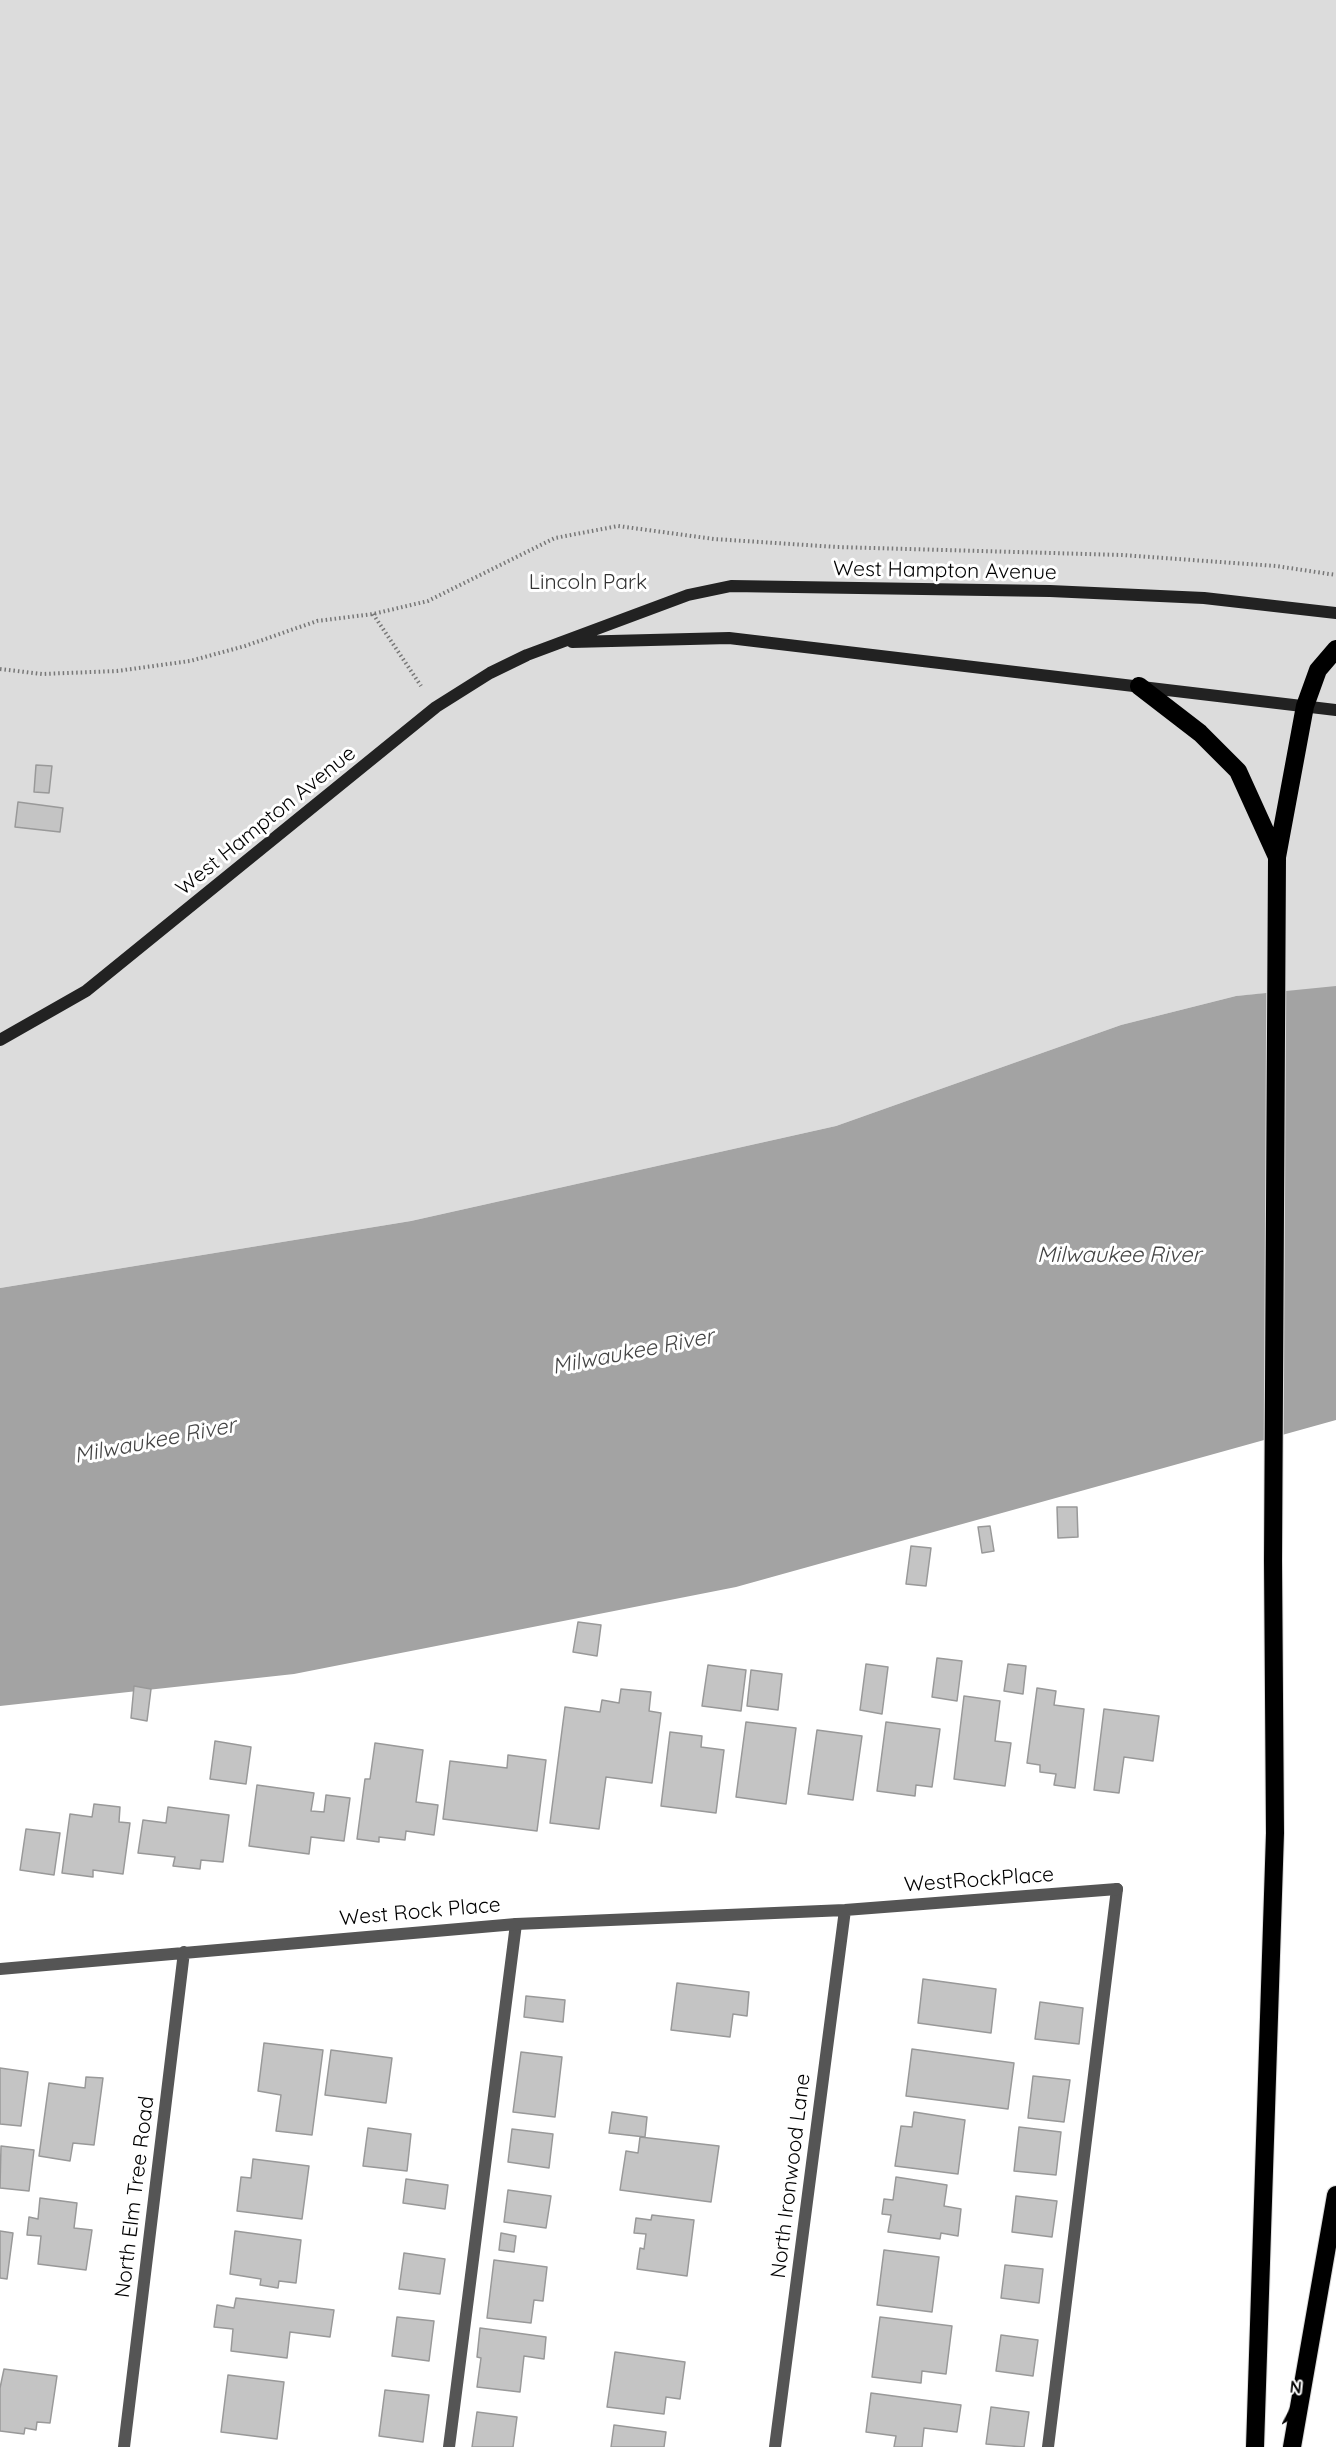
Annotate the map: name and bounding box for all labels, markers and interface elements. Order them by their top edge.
street label: West Hampton Avenue [833,556,1057,586]
park label: Lincoln Park [529,570,647,596]
street label: West Hampton Avenue [171,741,361,901]
water label: Milwaukee River [1037,1242,1201,1268]
water label: Milwaukee River [550,1323,716,1381]
water label: Milwaukee River [72,1412,238,1470]
street label: WestRockPlace [903,1862,1055,1898]
street label: West Rock Place [338,1892,502,1932]
street label: North Ironwood Lane [766,2072,816,2280]
street label: North Elm Tree Road [110,2095,160,2299]
north arrow [1264,2375,1324,2435]
text: N [1289,2377,1303,2398]

